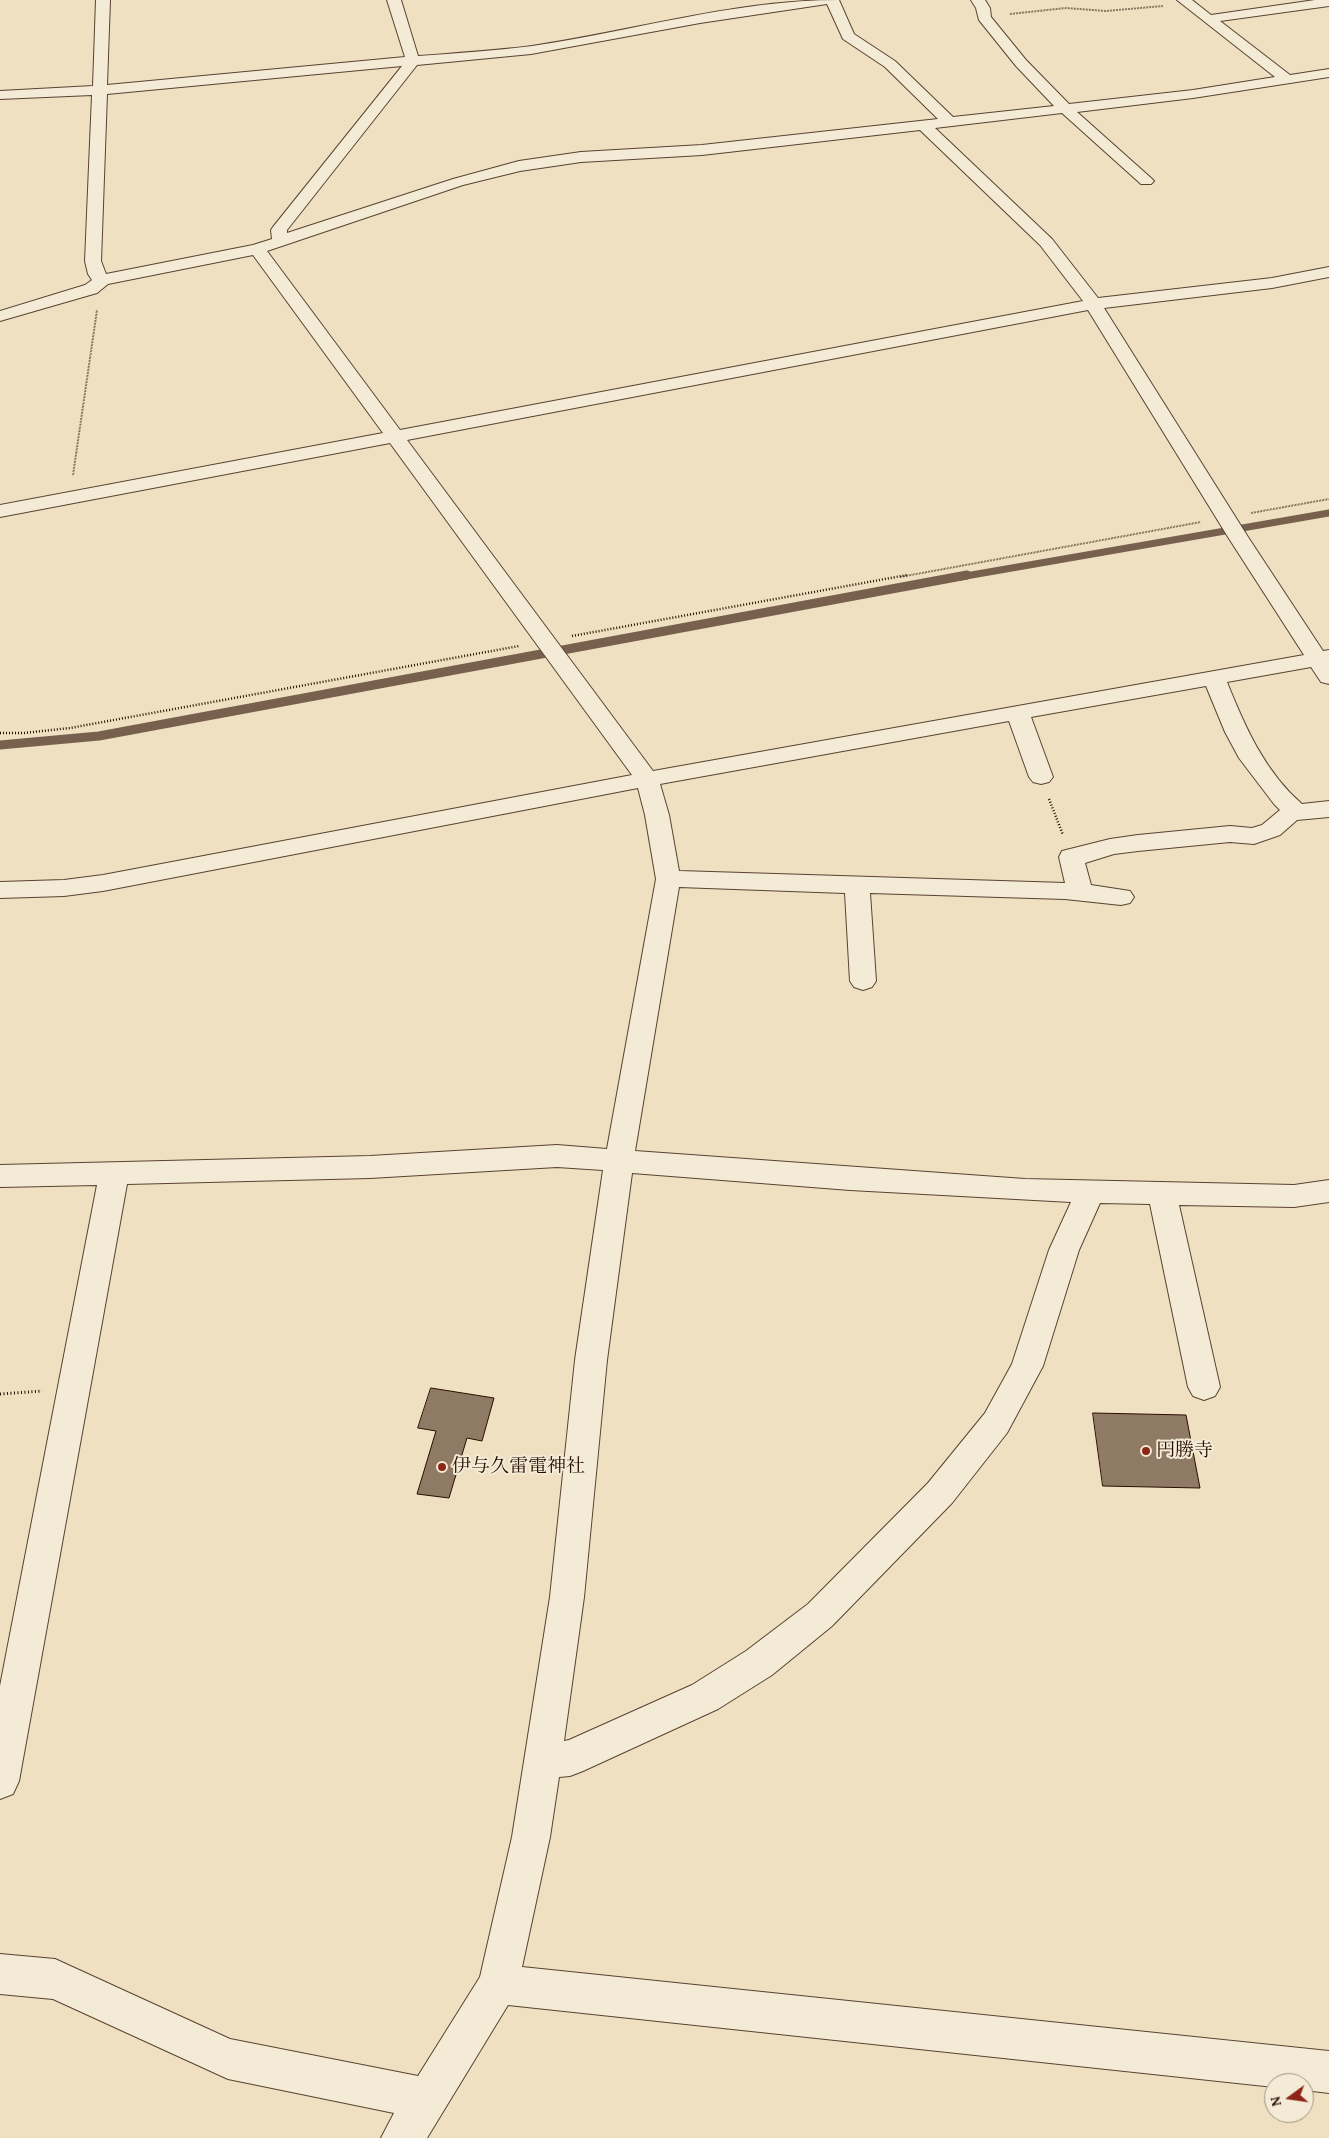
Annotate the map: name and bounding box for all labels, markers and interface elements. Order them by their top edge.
place label: 円勝寺 [1156,1440,1213,1462]
marker: 円勝寺 [1140,1445,1152,1457]
place label: 伊与久雷電神社 [452,1456,585,1478]
marker: 伊与久雷電神社 [436,1461,448,1473]
north arrow [1264,2073,1314,2123]
text: N [1265,2094,1286,2108]

